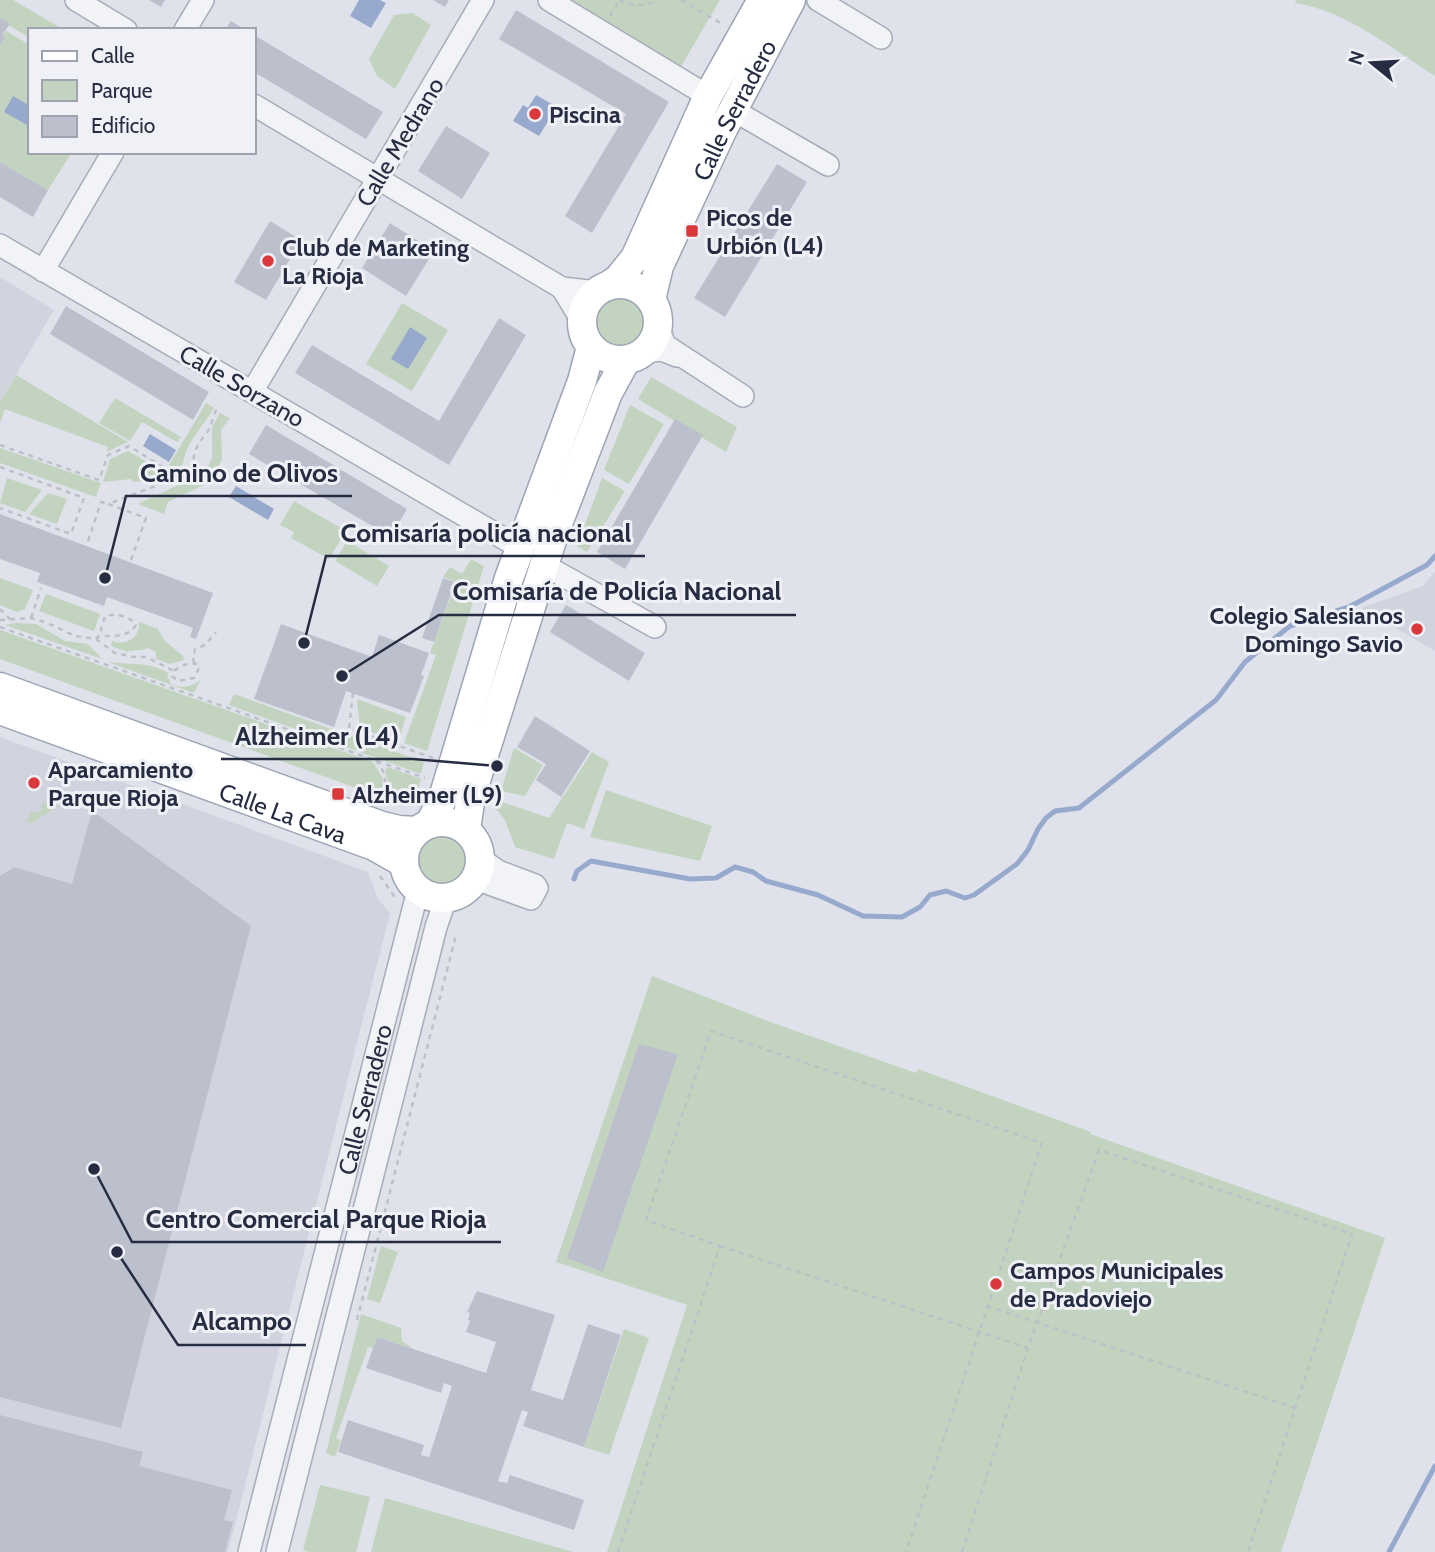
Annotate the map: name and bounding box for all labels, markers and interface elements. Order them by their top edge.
legend [28,28,256,154]
north arrow [1337,28,1407,98]
street label: Calle Serradero [686,35,782,185]
text: Calle [91,43,135,68]
text: N [1343,48,1369,68]
street label: Calle Medrano [350,72,450,212]
text: Parque [91,78,153,103]
place label: Piscina [549,100,621,129]
marker: Piscina [527,106,543,122]
text: Edificio [91,113,155,138]
place label: Picos de Urbión (L4) [706,203,824,260]
marker: Picos de Urbión (L4) [684,223,700,239]
place label: Club de Marketing La Rioja [282,233,469,290]
marker: Club de Marketing La Rioja [260,253,276,269]
street label: Calle Sorzano [174,339,310,433]
callout: Camino de Olivos [126,449,352,496]
text: Camino de Olivos [140,457,338,489]
callout: Comisaría policía nacional [326,509,645,556]
text: Comisaría policía nacional [341,517,632,549]
callout: Comisaría de Policía Nacional [439,568,796,615]
text: Comisaría de Policía Nacional [453,575,782,607]
place label: Colegio Salesianos Domingo Savio [1210,601,1403,658]
marker: Colegio Salesianos Domingo Savio [1409,621,1425,637]
callout: Alzheimer (L4) [221,712,413,759]
text: Alzheimer (L4) [235,720,399,752]
place label: Aparcamiento Parque Rioja [48,755,194,812]
marker: Aparcamiento Parque Rioja [26,775,42,791]
street label: Calle La Cava [215,776,351,849]
place label: Alzheimer (L9) [352,780,502,809]
marker: Alzheimer (L9) [330,786,346,802]
street label: Calle Serradero [331,1021,398,1178]
callout: Centro Comercial Parque Rioja [132,1195,501,1242]
text: Centro Comercial Parque Rioja [146,1203,486,1235]
place label: Campos Municipales de Pradoviejo [1010,1256,1223,1313]
marker: Campos Municipales de Pradoviejo [988,1276,1004,1292]
callout: Alcampo [178,1298,306,1345]
text: Alcampo [192,1305,292,1337]

